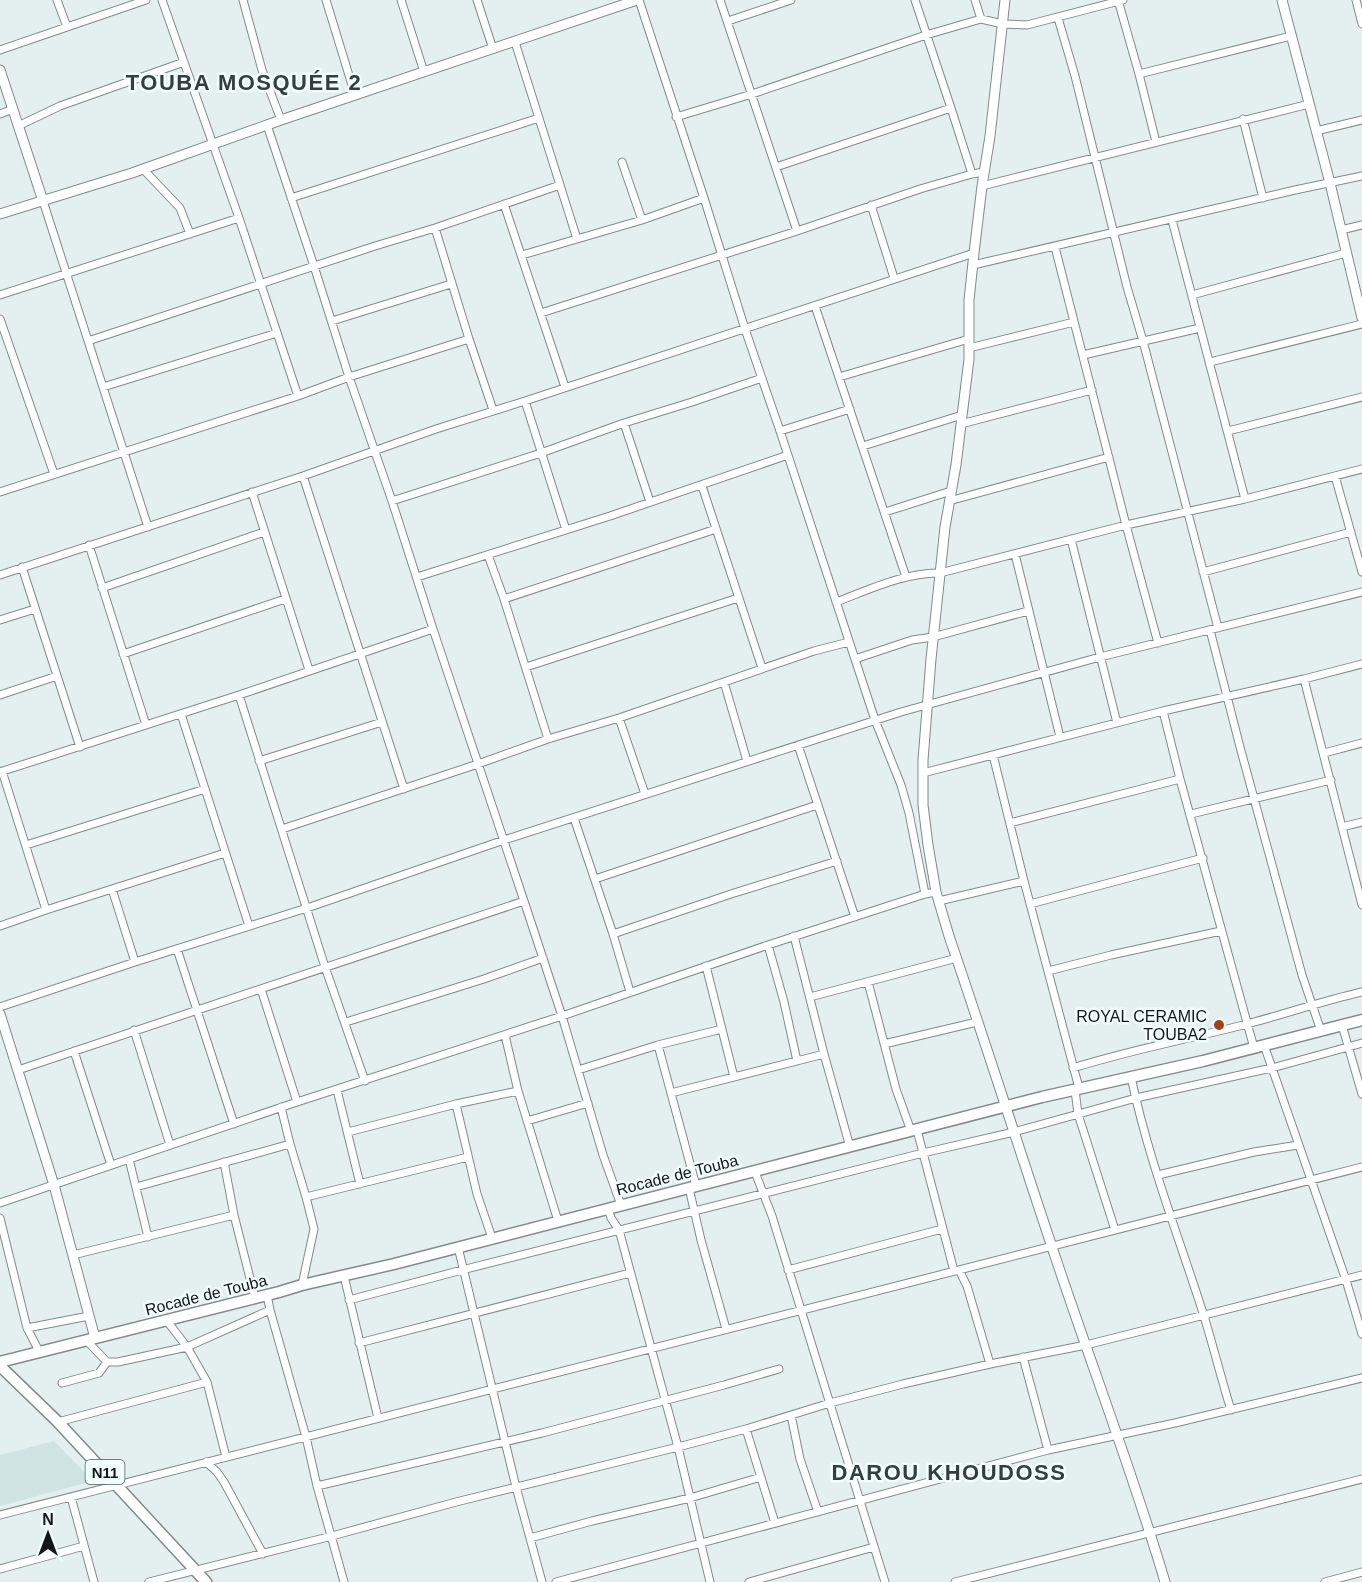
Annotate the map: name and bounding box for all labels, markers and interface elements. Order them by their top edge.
district label: TOUBA MOSQUÉE 2 [126,70,362,95]
place label: ROYAL CERAMIC TOUBA2 [1076,1008,1207,1043]
marker: ROYAL CERAMIC TOUBA2 [1212,1018,1226,1032]
street label: Rocade de Touba [614,1152,740,1198]
street label: Rocade de Touba [143,1272,269,1318]
road number: N11 [86,1460,124,1484]
district label: DAROU KHOUDOSS [832,1460,1066,1485]
north arrow [18,1504,78,1564]
text: N [42,1511,54,1528]

